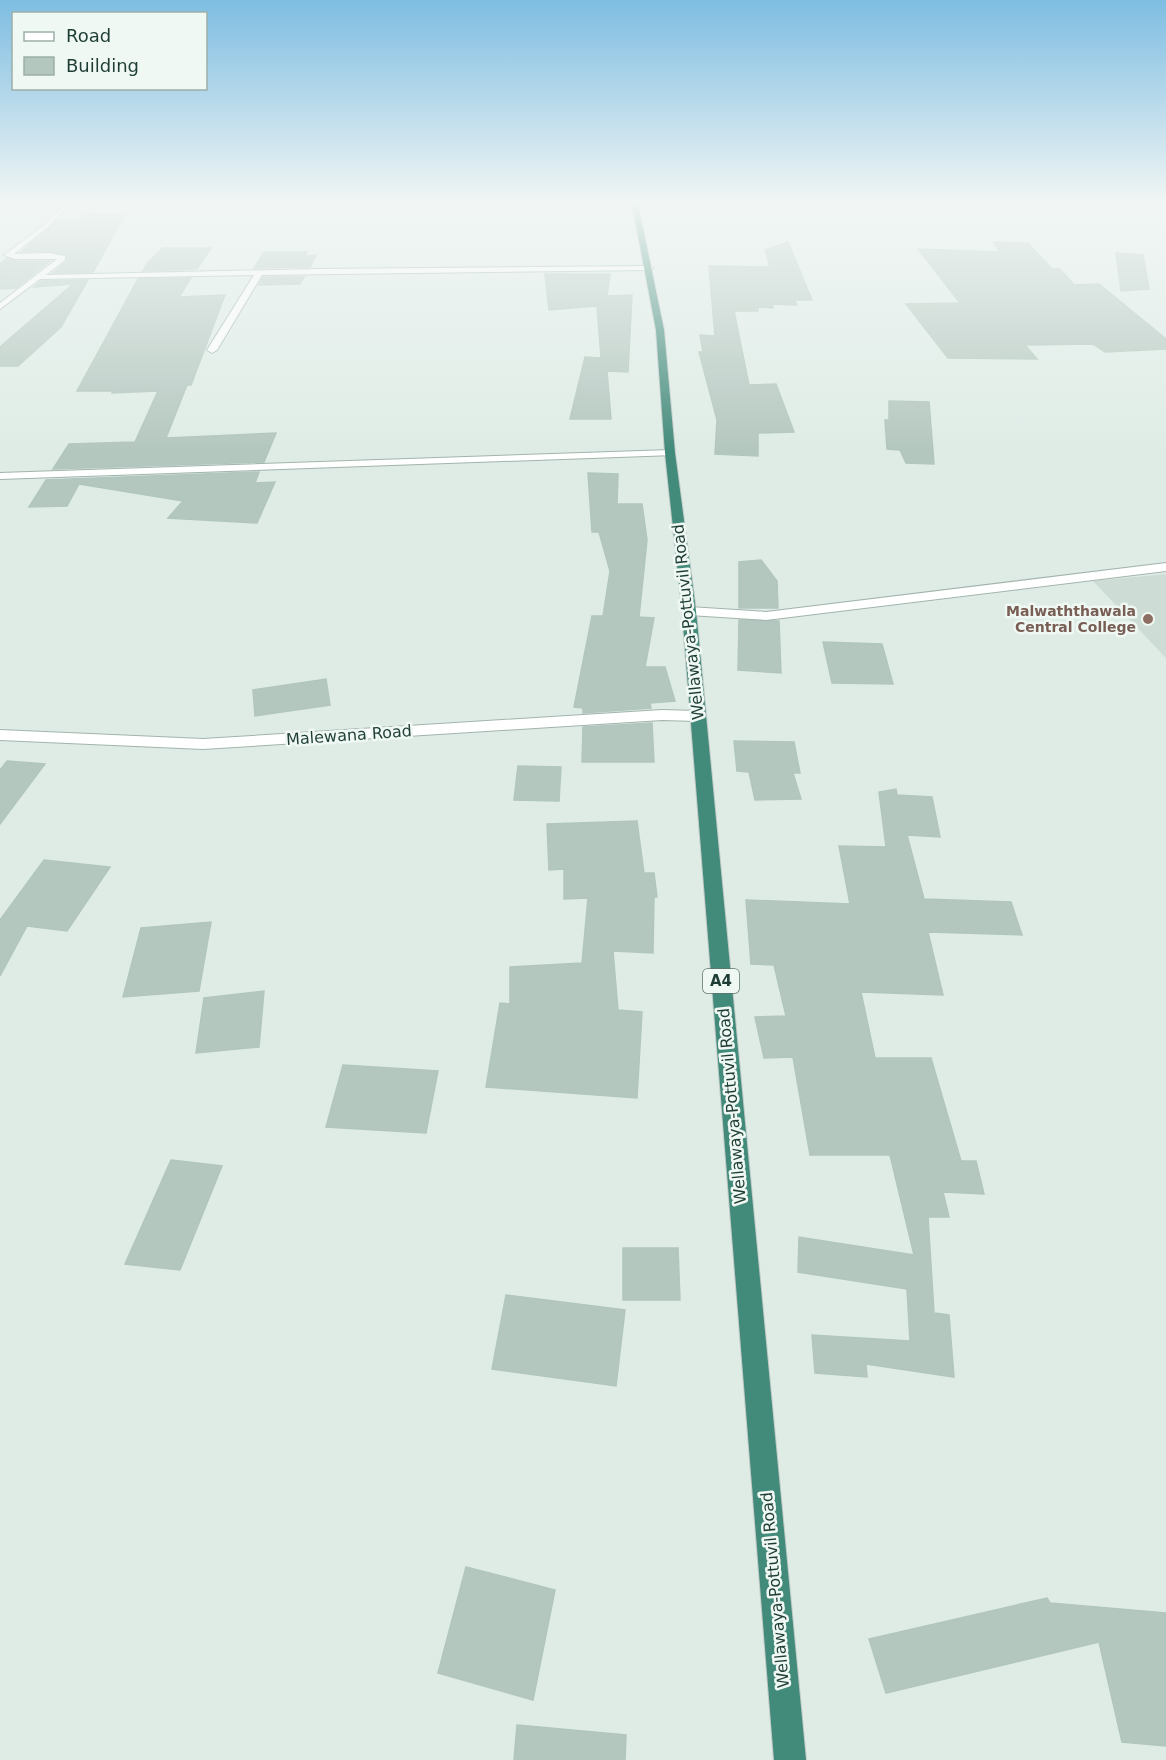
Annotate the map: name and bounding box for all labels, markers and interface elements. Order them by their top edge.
legend [12,12,207,90]
text: Road [66,25,111,46]
text: Building [66,55,139,76]
street label: Wellawaya-Pottuvil Road [668,523,708,721]
place label: Malwaththawala Central College [1006,603,1136,635]
marker: Malwaththawala Central College [1141,612,1155,626]
street label: Malewana Road [286,721,412,749]
road number: A4 [703,969,739,993]
street label: Wellawaya-Pottuvil Road [714,1007,750,1205]
street label: Wellawaya-Pottuvil Road [757,1491,793,1689]

